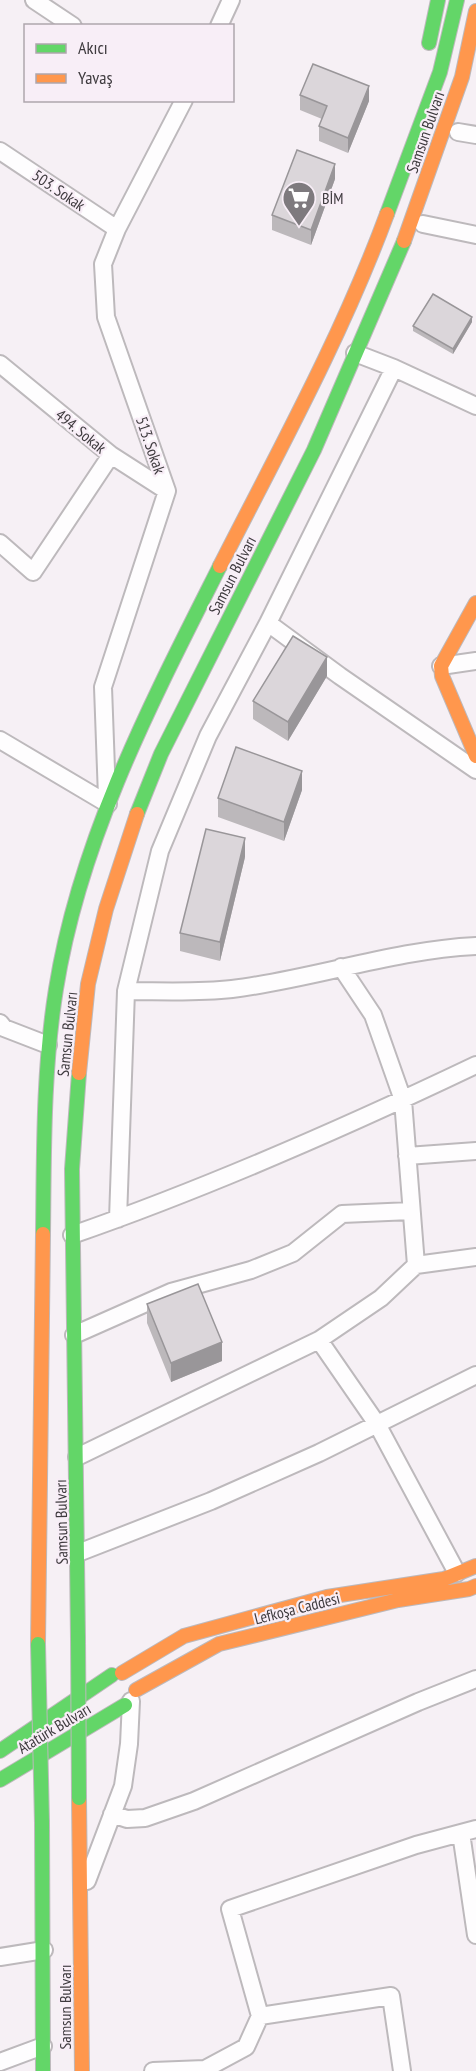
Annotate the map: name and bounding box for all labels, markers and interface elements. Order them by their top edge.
legend [24,24,234,102]
text: Akıcı [78,36,108,59]
text: Yavaş [78,66,113,89]
street label: Samsun Bulvarı [402,89,448,175]
street label: 503. Sokak [29,165,90,215]
supermarket icon: BİM [281,180,317,227]
place label: BİM [322,188,343,208]
street label: 494. Sokak [52,405,111,458]
street label: 513. Sokak [132,414,170,477]
street label: Samsun Bulvarı [204,533,260,617]
street label: Samsun Bulvarı [53,991,81,1077]
street label: Samsun Bulvarı [50,1479,72,1565]
street label: Lefkoşa Caddesi [252,1588,342,1628]
street label: Atatürk Bulvarı [14,1698,94,1758]
street label: Samsun Bulvarı [55,1964,75,2050]

